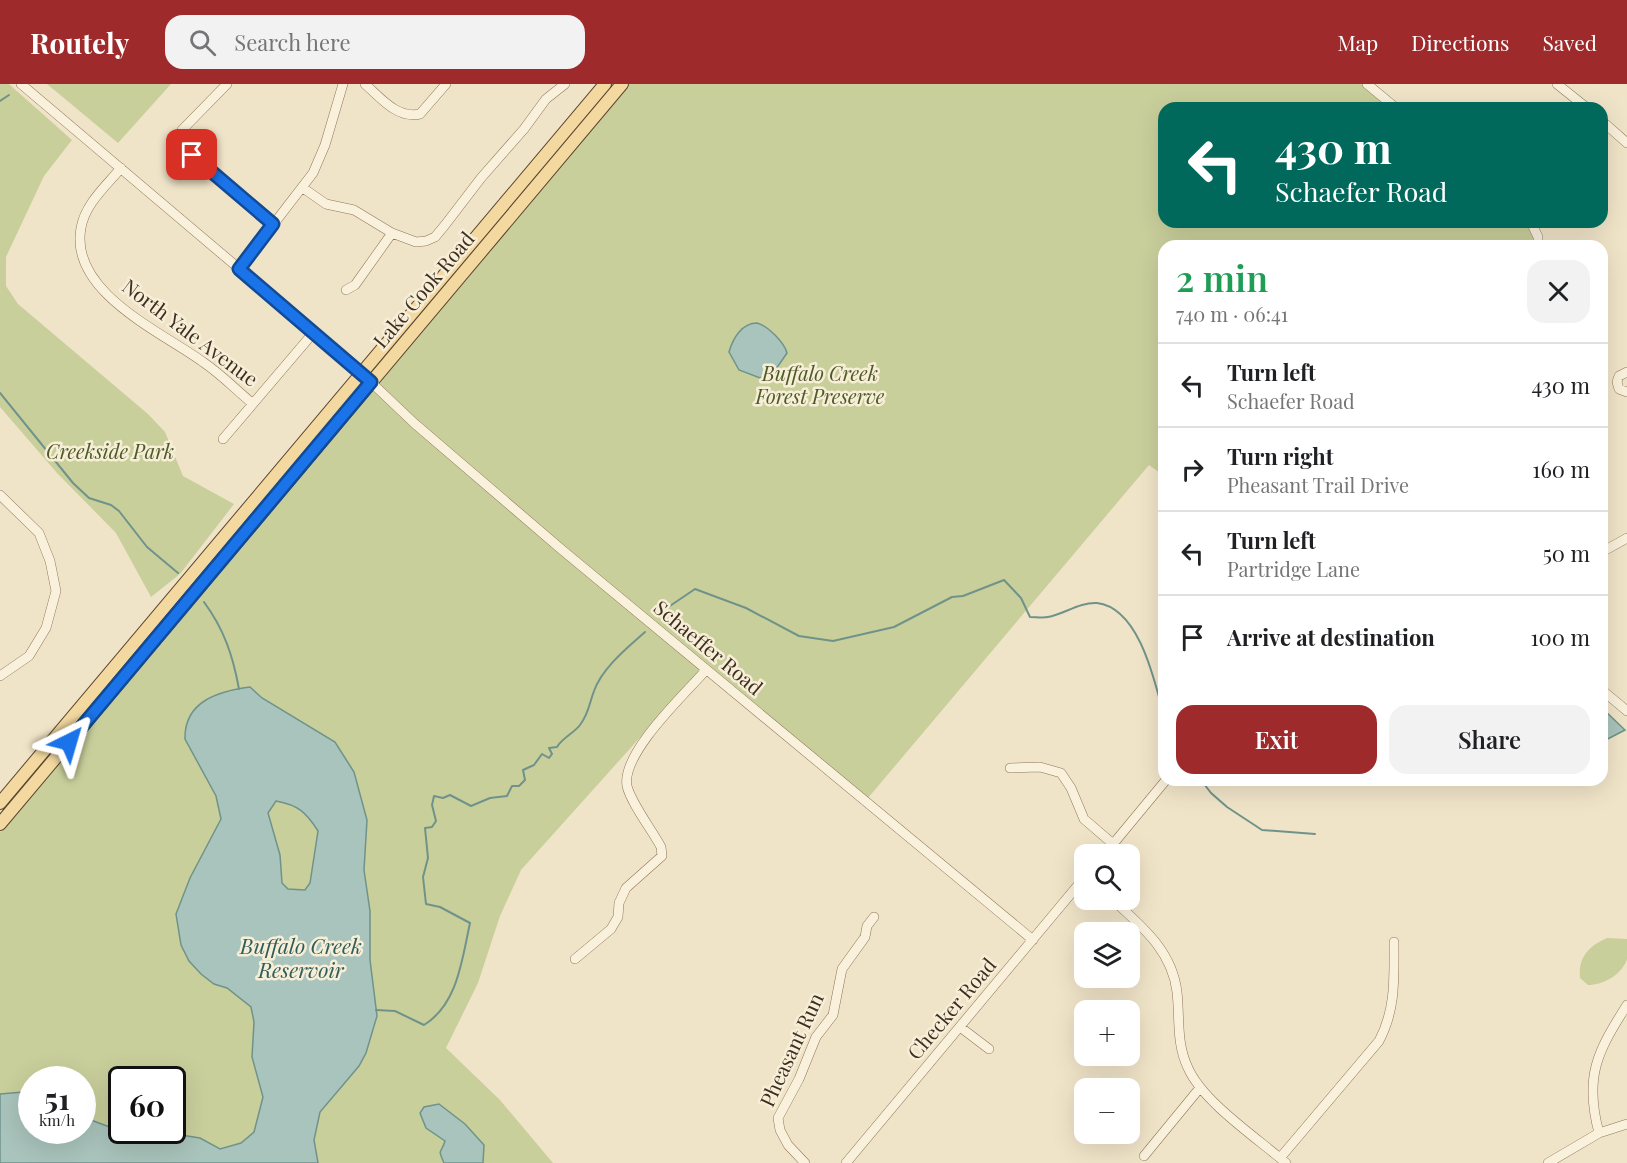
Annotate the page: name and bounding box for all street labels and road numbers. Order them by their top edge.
street label: Lake Cook Road [366,225,480,353]
street label: North Yale Avenue [118,272,264,392]
street label: Schaeffer Road [649,593,769,701]
street label: Checker Road [900,951,1002,1065]
street label: Pheasant Run [753,988,829,1111]

